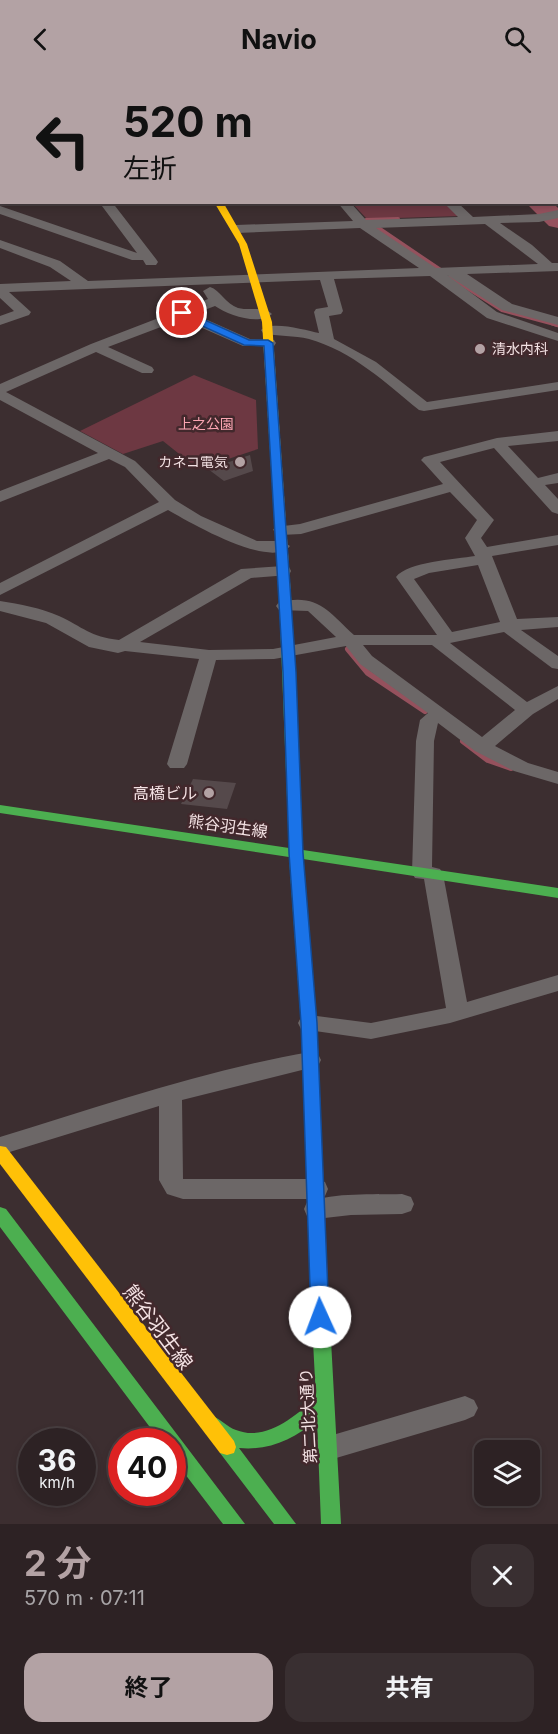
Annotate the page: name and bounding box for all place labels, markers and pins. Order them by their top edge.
pin [156,287,207,338]
place label: 清水内科 [492,340,548,357]
marker: 清水内科 [473,342,487,356]
place label: カネコ電気 [158,453,228,470]
marker: カネコ電気 [233,455,247,469]
place label: 高橋ビル [133,783,197,803]
marker: 高橋ビル [202,786,216,800]

